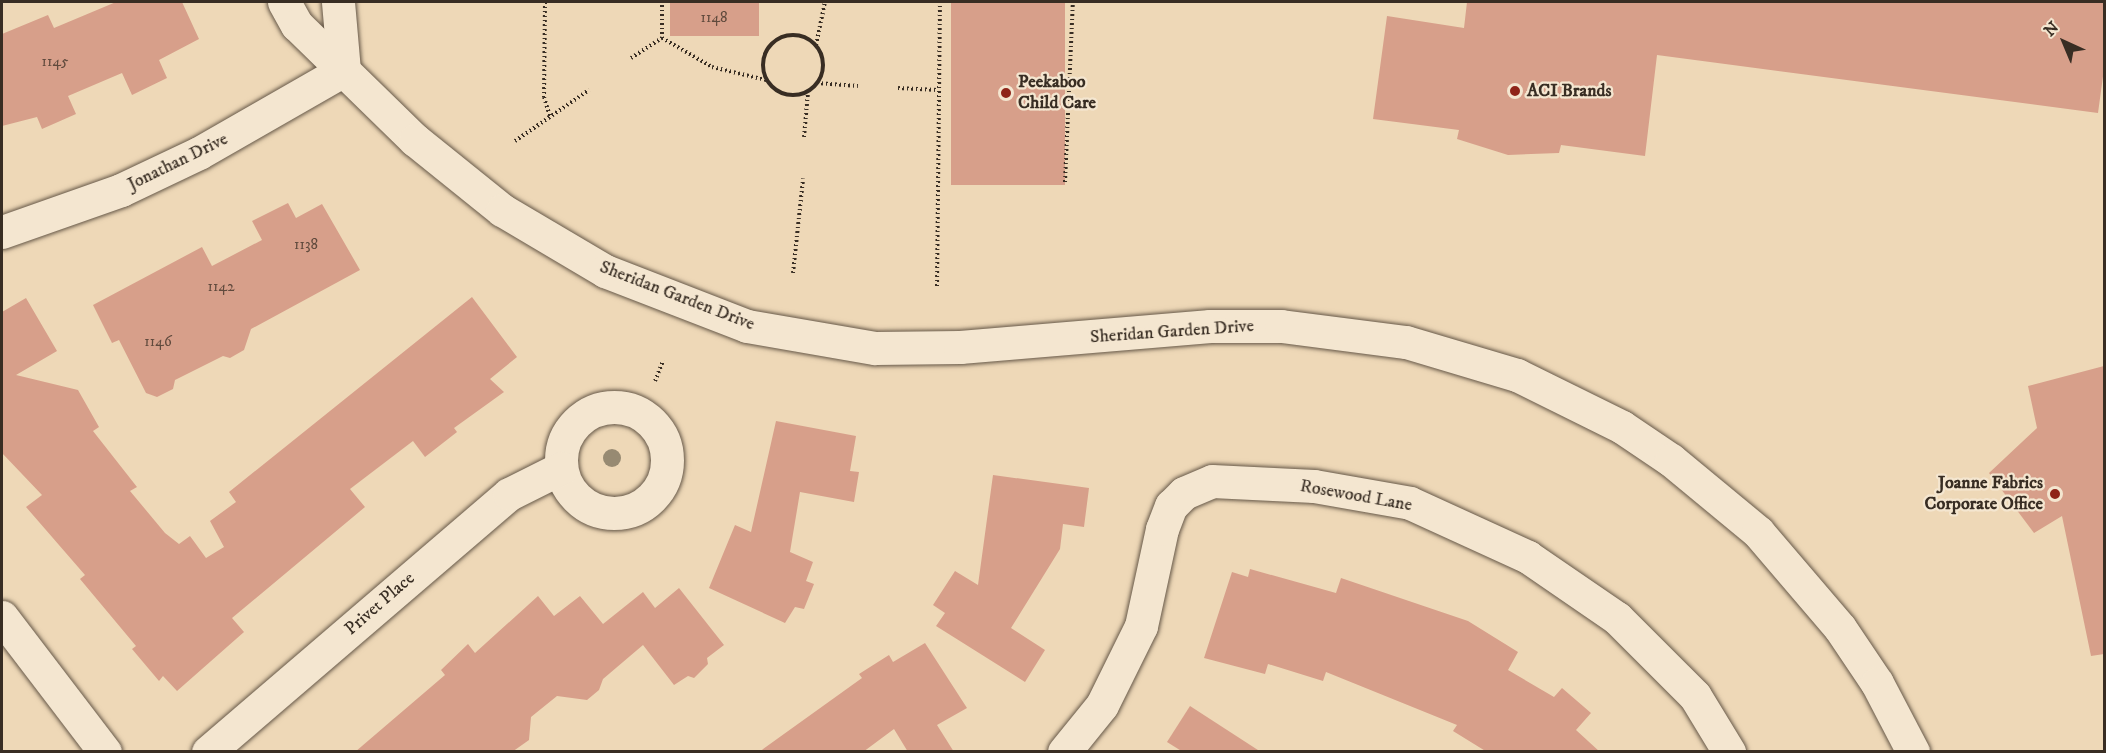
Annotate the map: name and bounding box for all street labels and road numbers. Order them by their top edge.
street label: Jonathan Drive [124,128,232,196]
street label: Sheridan Garden Drive [597,257,757,335]
street label: Sheridan Garden Drive [1089,316,1255,348]
street label: Rosewood Lane [1298,476,1414,516]
street label: Privet Place [341,568,419,640]

